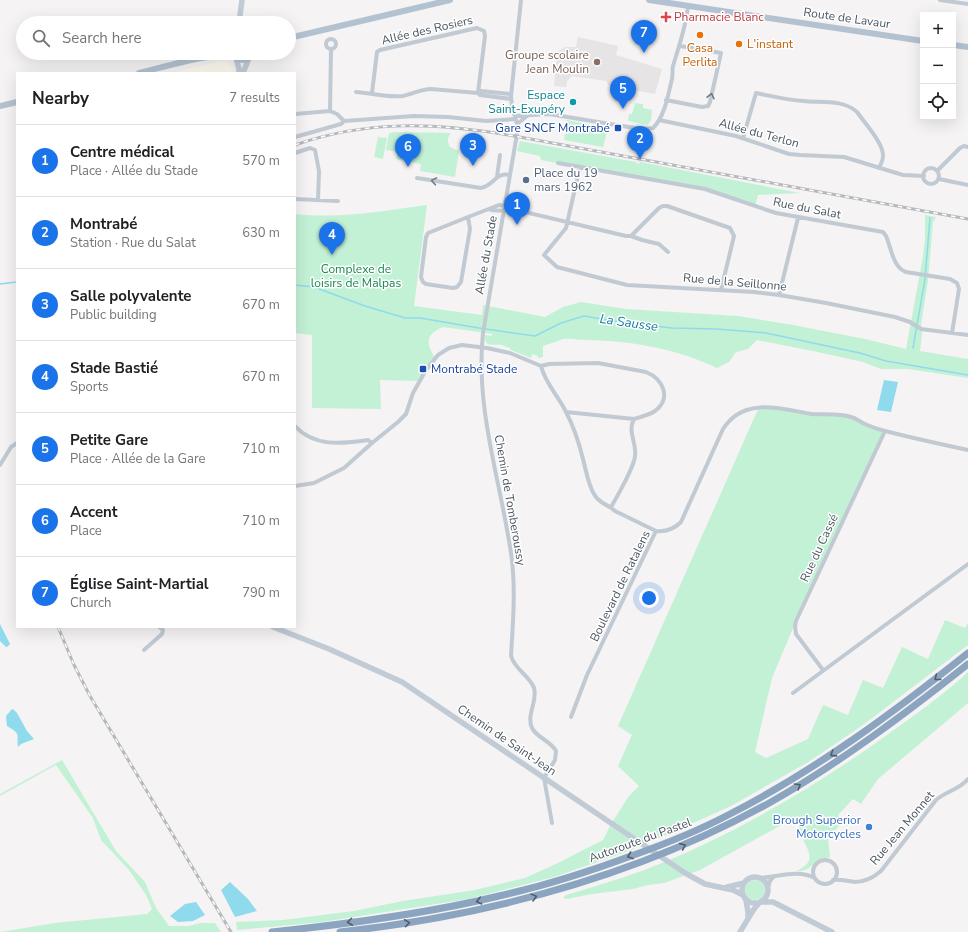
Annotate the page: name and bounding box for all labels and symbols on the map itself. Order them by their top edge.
street label: Route de Lavaur [802,4,892,32]
place label: Pharmacie Blanc [674,9,764,25]
street label: Allée des Rosiers [380,12,475,48]
marker: Pharmacie Blanc [661,12,671,22]
pin: 7 [631,20,657,53]
marker: Casa Perlita [695,30,705,40]
place label: L'instant [747,36,794,52]
marker: L'instant [734,39,744,49]
place label: Casa Perlita [683,40,717,70]
place label: Groupe scolaire Jean Moulin [505,47,589,77]
marker: Groupe scolaire Jean Moulin [592,57,602,67]
pin: 5 [610,76,636,109]
place label: Espace Saint-Exupéry [488,87,566,117]
one-way arrow [706,93,715,100]
marker: Espace Saint-Exupéry [568,97,578,107]
street label: Allée du Terlon [717,115,801,151]
place label: Gare SNCF Montrabé [495,120,610,136]
marker: Gare SNCF Montrabé [613,123,623,133]
pin: 2 [627,126,653,159]
pin: 3 [460,133,486,166]
pin: 6 [395,134,421,167]
place label: Place du 19 mars 1962 [534,165,598,195]
marker: Place du 19 mars 1962 [521,175,531,185]
one-way arrow [431,177,437,185]
pin: 1 [504,192,530,225]
street label: Rue du Salat [772,194,843,223]
street label: Allée du Stade [471,214,501,296]
pin: 4 [319,222,345,255]
park label: Complexe de loisirs de Malpas [311,261,401,291]
street label: Rue de la Seillonne [683,269,787,295]
water label: La Sausse [598,310,659,336]
place label: Montrabé Stade [431,361,517,377]
marker: Montrabé Stade [418,364,428,374]
street label: Chemin de Tomberoussy [491,433,530,567]
street label: Rue du Cassé [796,511,842,585]
street label: Boulevard de Ratalens [586,528,654,644]
your location [639,588,659,608]
one-way arrow [935,673,942,680]
street label: Chemin de Saint-Jean [454,701,560,779]
one-way arrow [830,750,837,757]
one-way arrow [794,783,801,790]
street label: Rue Jean Monnet [866,787,938,868]
place label: Brough Superior Motorcycles [773,812,862,842]
street label: Autoroute du Pastel [587,814,694,866]
marker: Brough Superior Motorcycles [864,822,874,832]
one-way arrow [679,843,687,851]
one-way arrow [627,852,634,860]
one-way arrow [530,893,537,902]
one-way arrow [475,896,482,904]
one-way arrow [347,918,354,927]
one-way arrow [404,919,410,928]

